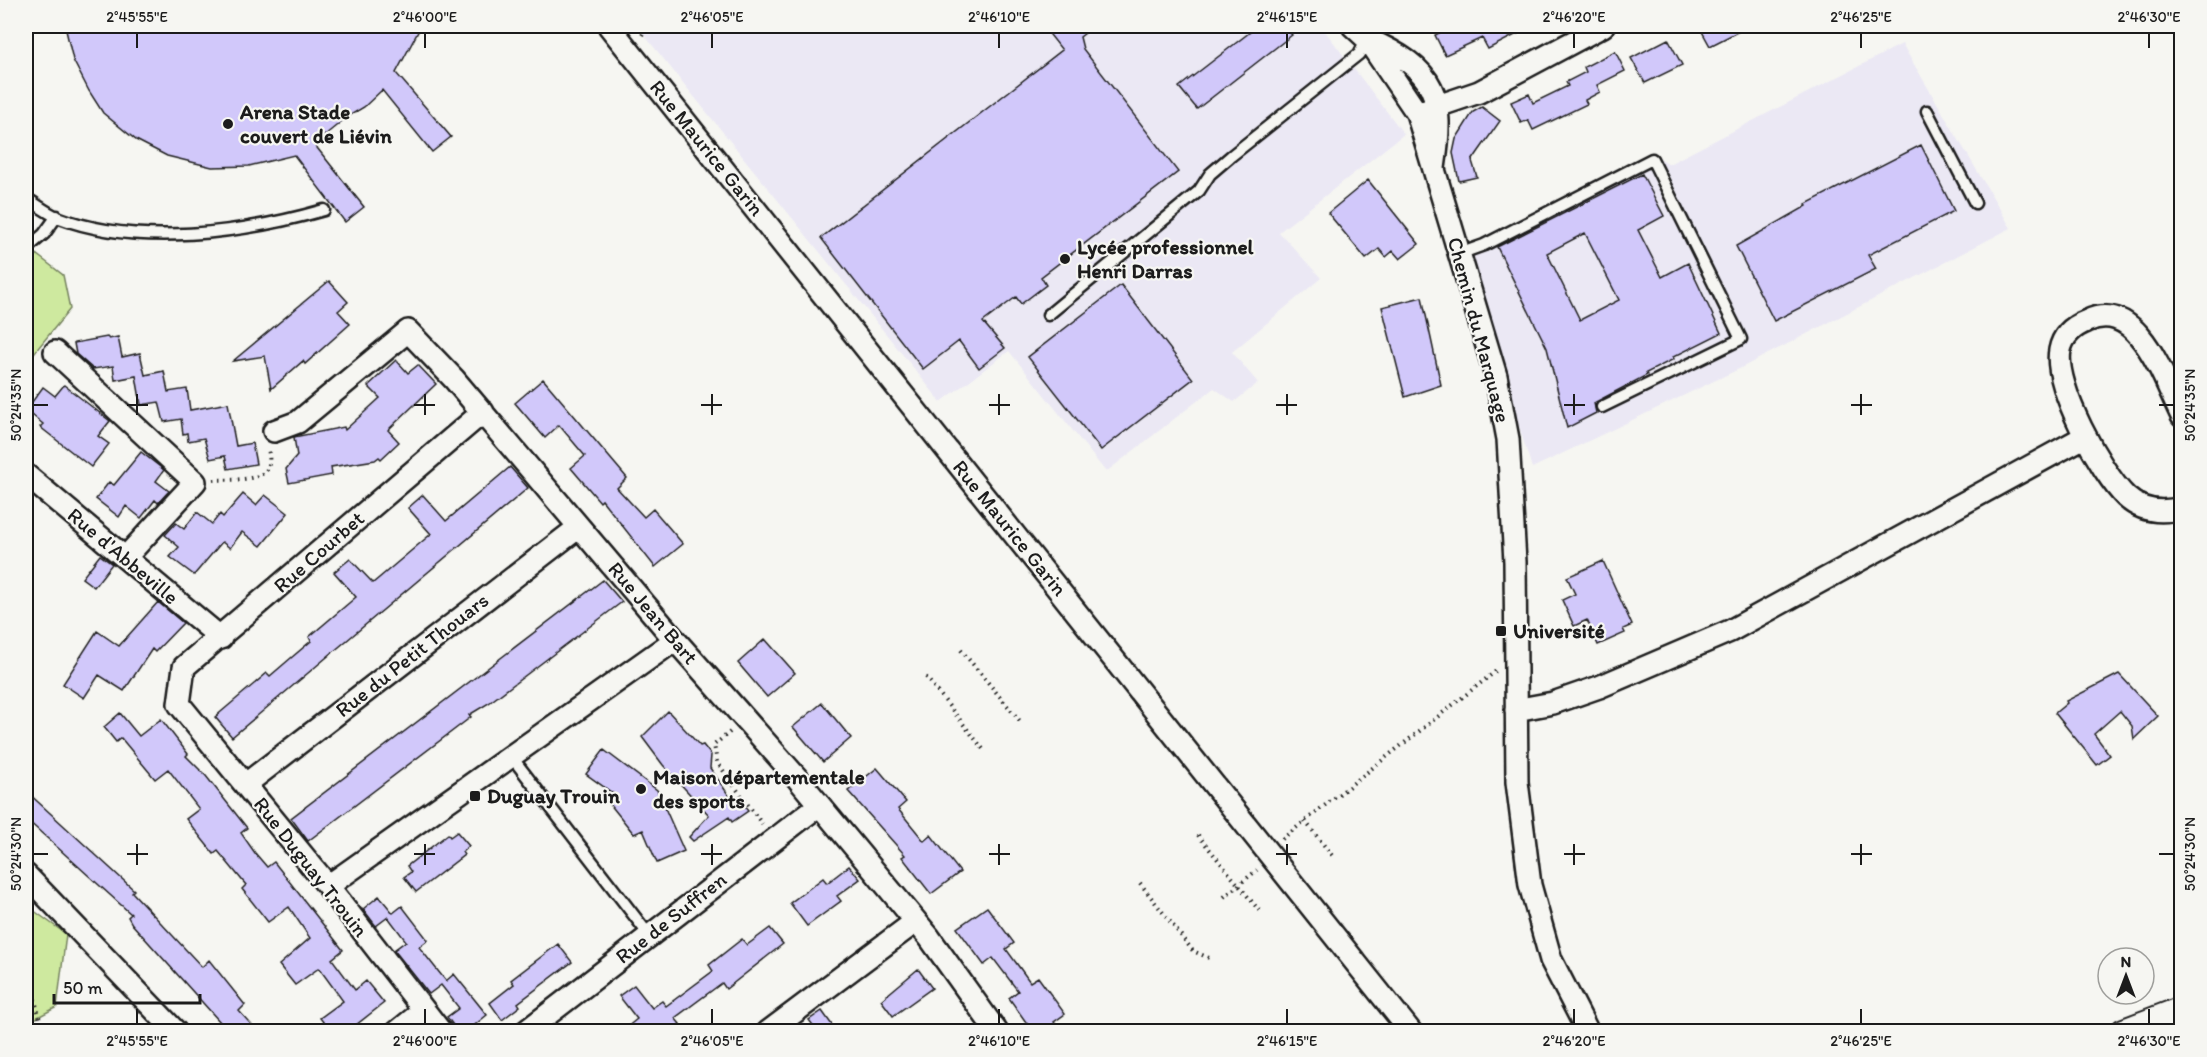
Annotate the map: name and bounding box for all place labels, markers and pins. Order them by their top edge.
place label: Arena Stade couvert de Liévin [239,99,392,148]
marker: Arena Stade couvert de Liévin [221,117,235,131]
place label: Lycée professionnel Henri Darras [1077,234,1255,283]
marker: Lycée professionnel Henri Darras [1058,252,1072,266]
place label: Université [1513,618,1605,643]
marker: Université [1494,624,1508,638]
place label: Maison départementale des sports [653,764,865,814]
marker: Maison départementale des sports [634,782,648,796]
place label: Duguay Trouin [487,783,620,809]
marker: Duguay Trouin [468,789,482,803]

